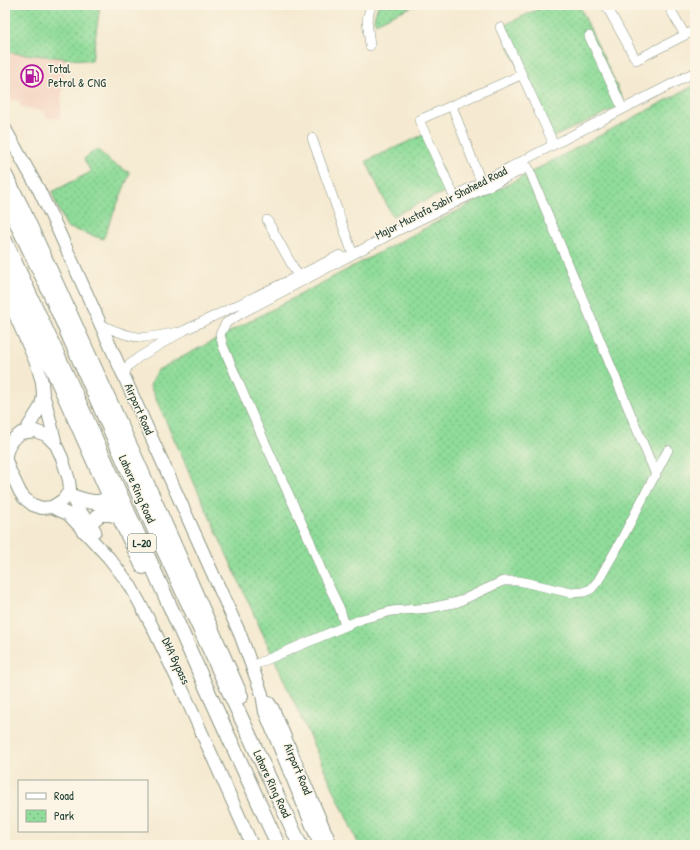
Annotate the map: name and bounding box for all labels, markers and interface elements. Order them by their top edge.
place label: Total Petrol & CNG [48,60,106,91]
fuel station icon: Total Petrol & CNG [19,63,45,89]
street label: Major Mustafa Sabir Shaheed Road [372,162,510,243]
street label: Airport Road [121,381,158,437]
street label: Lahore Ring Road [115,452,160,526]
road number: L-20 [128,534,156,552]
street label: DHA Bypass [158,634,195,687]
street label: Airport Road [280,740,317,797]
street label: Lahore Ring Road [249,747,296,821]
legend [18,780,148,832]
text: Road [54,787,74,804]
text: Park [54,807,74,824]

